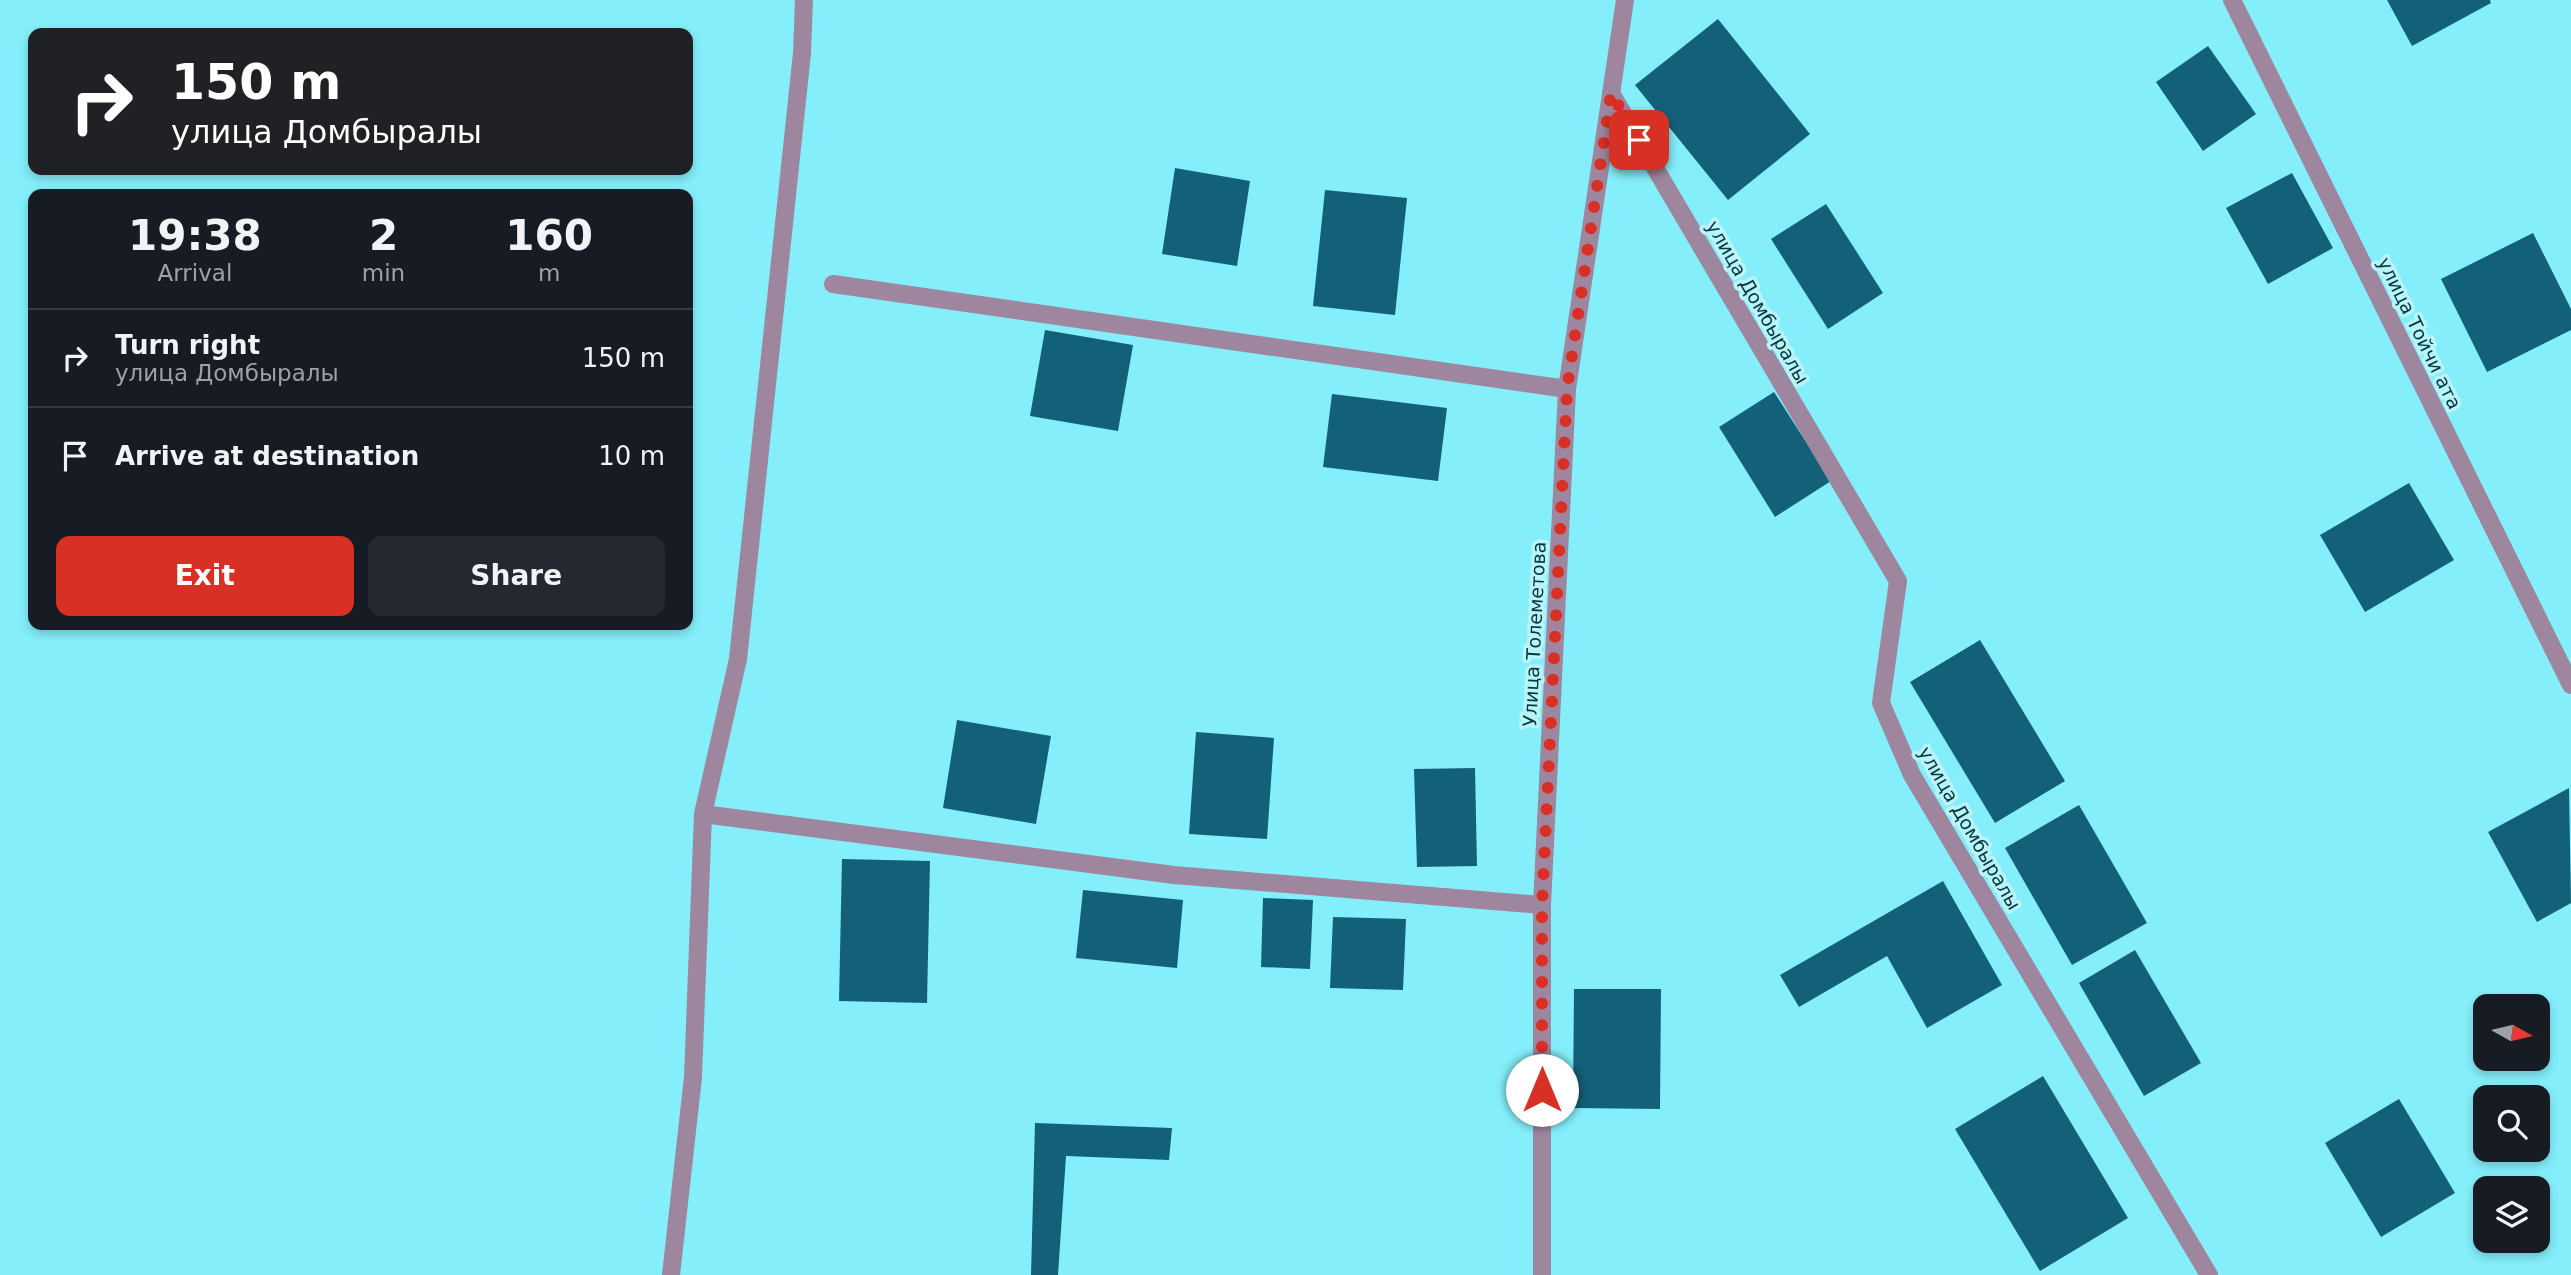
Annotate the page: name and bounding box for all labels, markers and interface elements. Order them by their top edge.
text: 150 m [171,54,341,111]
icon: right [56,56,147,147]
pin [1609,110,1669,170]
text: улица Домбыралы [171,113,482,151]
icon: arrive [1620,121,1658,159]
text: 19:38 [128,211,262,260]
text: 2 [369,211,398,260]
text: 160 [505,211,593,260]
street label: улица Домбыралы [1702,217,1814,387]
street label: улица Тойчи ата [2374,254,2466,412]
text: Arrival [158,260,232,286]
text: min [362,260,405,286]
text: m [538,260,560,286]
text: Turn right [115,330,260,360]
icon: right [56,339,94,377]
text: 150 m [582,343,665,373]
text: улица Домбыралы [115,360,339,386]
icon: arrive [56,437,94,475]
text: Arrive at destination [115,441,419,471]
text: 10 m [598,441,665,471]
button: Exit [56,536,354,616]
button: Share [368,536,665,616]
street label: Улица Толеметова [1518,541,1550,727]
street label: улица Домбыралы [1914,743,2026,913]
north arrow [2473,994,2550,1071]
map controls [2473,994,2550,1253]
position arrow [1505,1053,1579,1127]
button: search [2473,1085,2550,1162]
button: layers [2473,1176,2550,1253]

